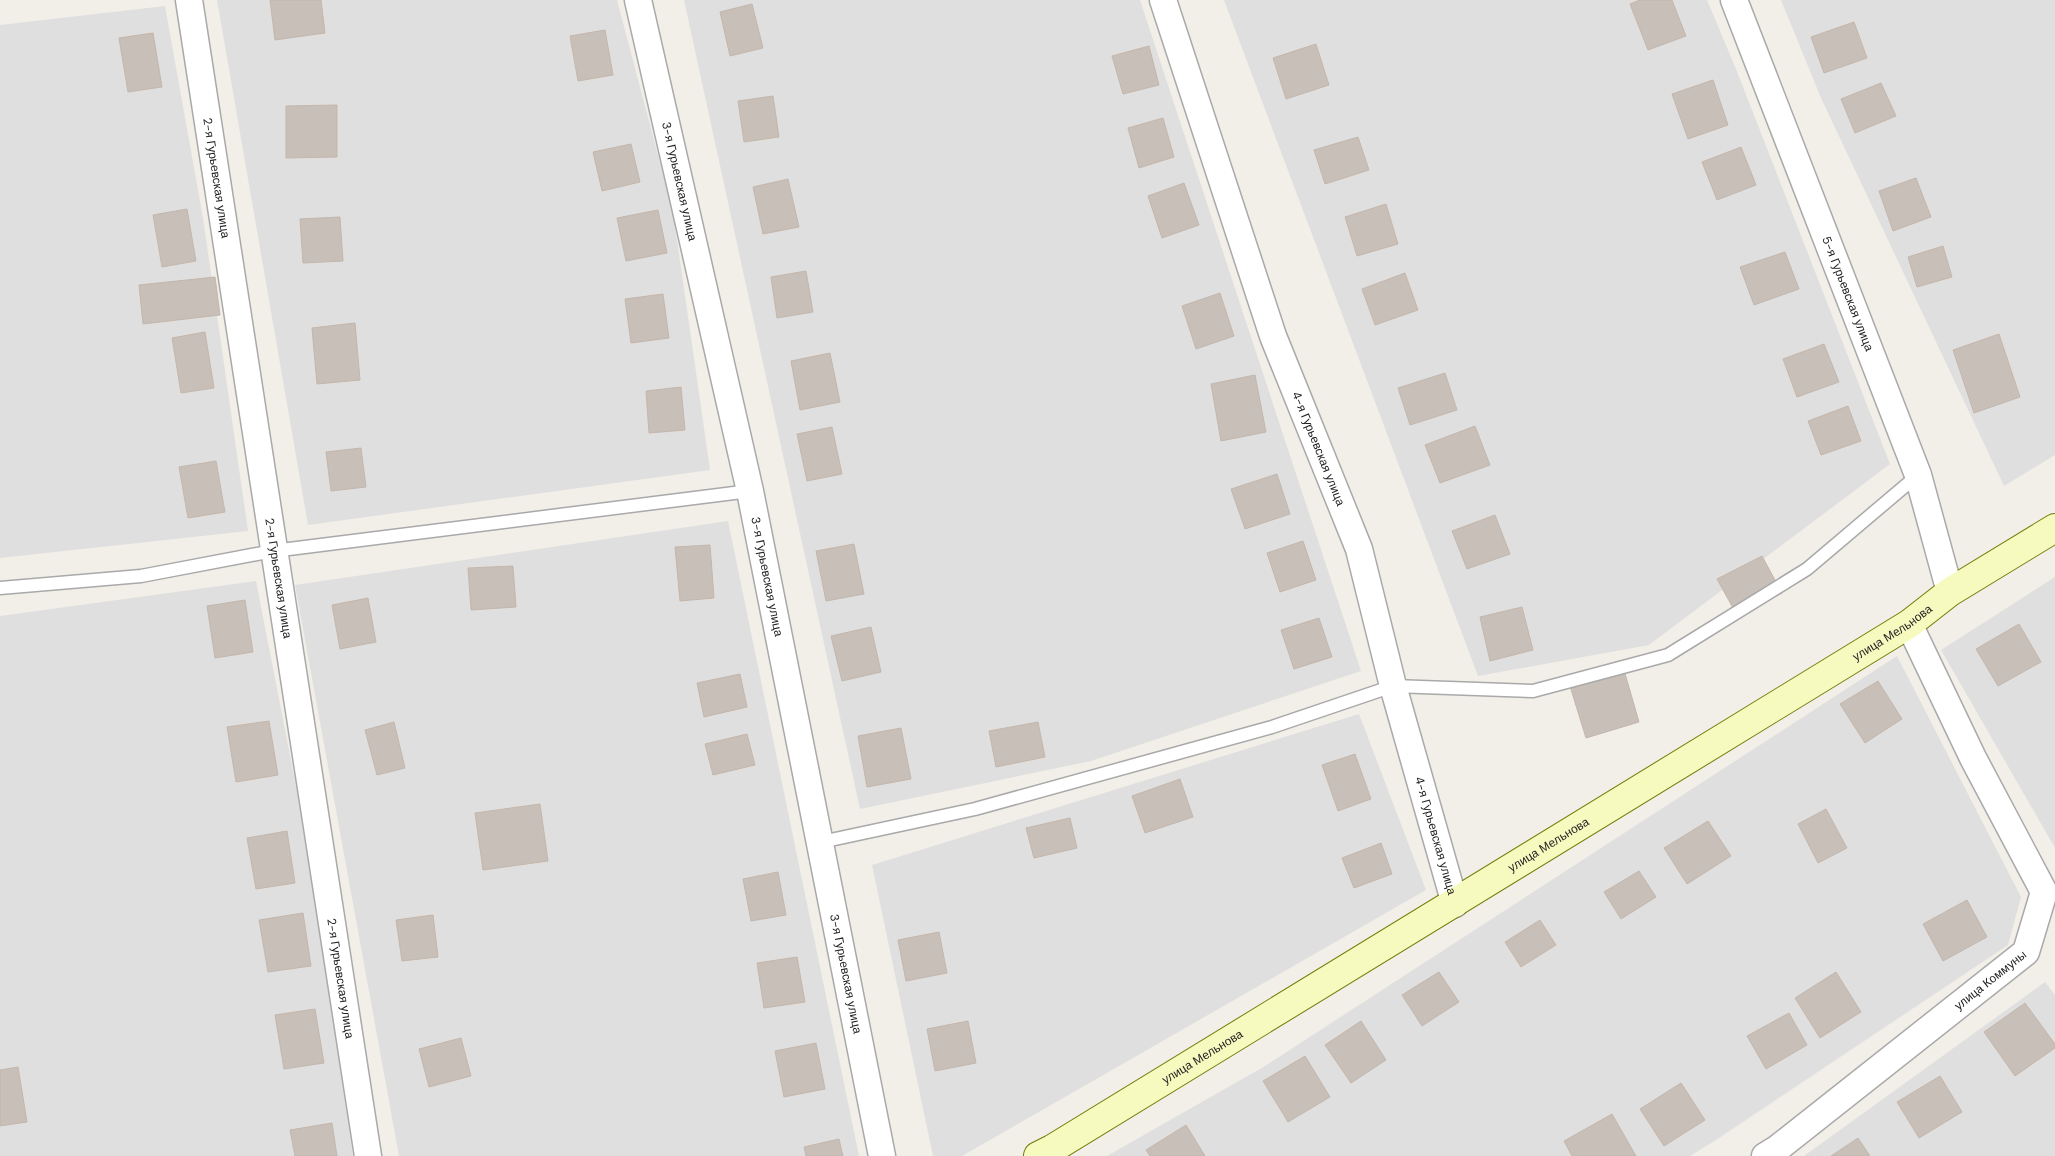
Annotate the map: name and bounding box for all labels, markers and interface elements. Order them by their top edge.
street label: 2-я Гурьевская улица [199,117,234,239]
street label: 3-я Гурьевская улица [658,120,701,243]
street label: 5-я Гурьевская улица [1818,234,1877,354]
street label: 4-я Гурьевская улица [1288,389,1349,508]
street label: 3-я Гурьевская улица [747,515,787,638]
street label: 2-я Гурьевская улица [261,517,296,640]
street label: улица Мельнова [1850,601,1936,665]
street label: 4-я Гурьевская улица [1411,775,1460,897]
street label: улица Мельнова [1505,814,1592,876]
street label: 3-я Гурьевская улица [826,913,866,1036]
street label: 2-я Гурьевская улица [323,917,358,1040]
street label: улица Коммуны [1951,947,2030,1014]
street label: улица Мельнова [1159,1026,1246,1088]

